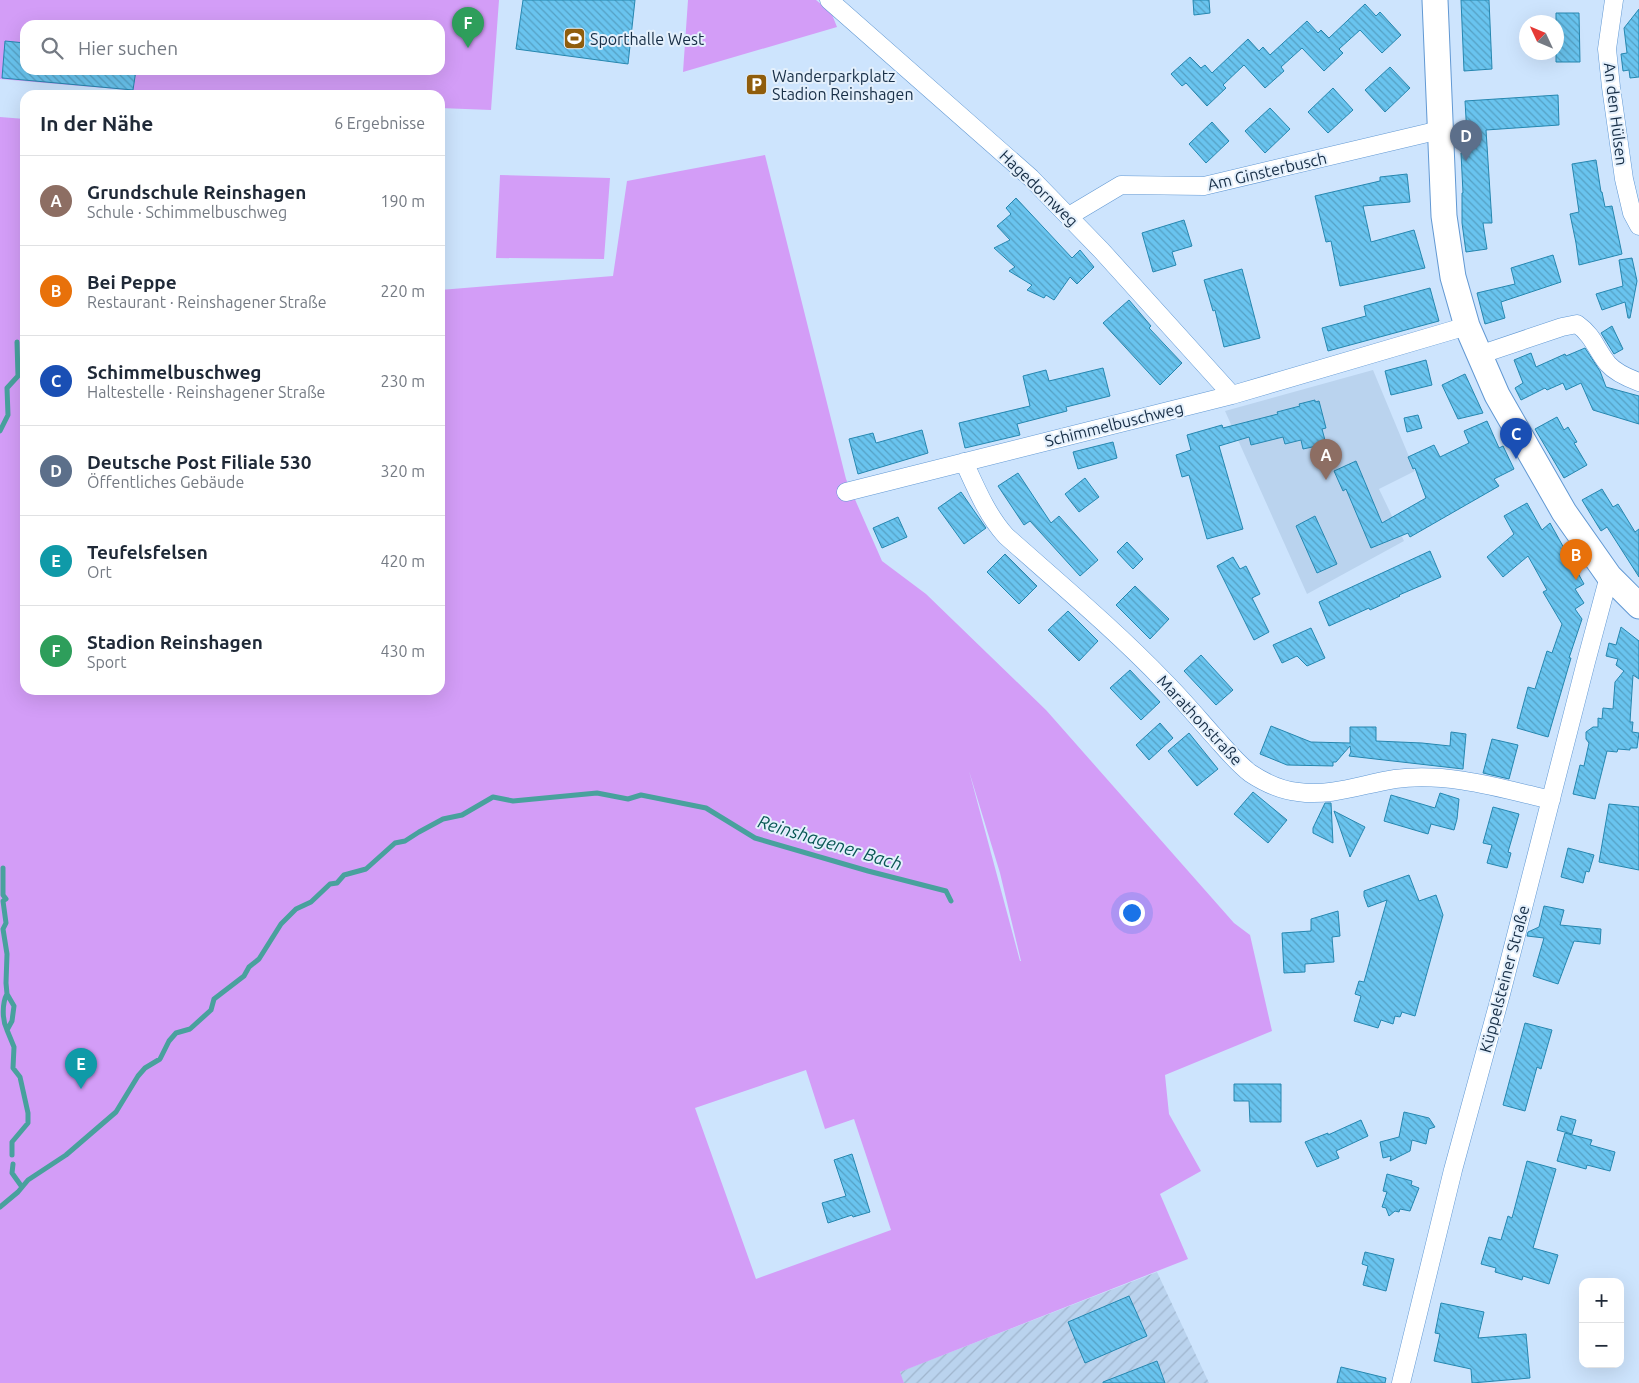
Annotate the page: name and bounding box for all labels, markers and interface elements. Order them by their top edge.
pin: F [452,7,484,48]
north arrow [1519,15,1564,60]
search box [20,20,445,75]
sports icon: Sporthalle West [562,27,586,51]
place label: Sporthalle West [590,30,705,48]
icon: search [38,34,66,62]
text: Hier suchen [78,37,178,59]
street label: An den Hülsen [1601,61,1631,167]
place label: Wanderparkplatz Stadion Reinshagen [772,67,914,103]
parking icon: Wanderparkplatz Stadion Reinshagen [744,73,768,97]
text: In der Nähe [40,111,153,135]
text: 6 Ergebnisse [334,114,425,132]
pin: D [1450,120,1482,161]
street label: Hagedornweg [996,146,1082,230]
street label: Am Ginsterbusch [1206,149,1328,193]
text: Grundschule Reinshagen [87,181,306,203]
text: A [50,192,62,210]
text: 190 m [380,192,425,210]
text: Schule · Schimmelbuschweg [87,203,287,221]
text: Bei Peppe [87,271,177,293]
text: B [51,282,61,300]
text: 220 m [380,282,425,300]
text: Restaurant · Reinshagener Straße [87,293,327,311]
text: Schimmelbuschweg [87,361,262,383]
text: C [51,372,61,390]
text: 230 m [380,372,425,390]
text: Haltestelle · Reinshagener Straße [87,383,325,401]
street label: Schimmelbuschweg [1043,398,1185,450]
pin: C [1500,418,1532,459]
pin: A [1310,439,1342,480]
text: Deutsche Post Filiale 530 [87,451,312,473]
text: D [50,462,62,480]
text: 320 m [380,462,425,480]
text: Öffentliches Gebäude [87,473,244,491]
pin: B [1560,539,1592,580]
text: Teufelsfelsen [87,541,208,563]
text: E [51,552,61,570]
text: 420 m [380,552,425,570]
text: Ort [87,563,112,581]
text: Stadion Reinshagen [87,631,263,653]
text: F [52,642,61,660]
text: 430 m [380,642,425,660]
text: Sport [87,653,126,671]
street label: Marathonstraße [1154,671,1246,769]
water label: Reinshagener Bach [756,811,905,874]
your location [1119,900,1145,926]
street label: Küppelsteiner Straße [1476,903,1532,1055]
pin: E [65,1048,97,1089]
map controls [1579,1278,1624,1368]
button: + [1579,1278,1624,1323]
button: − [1579,1323,1624,1368]

